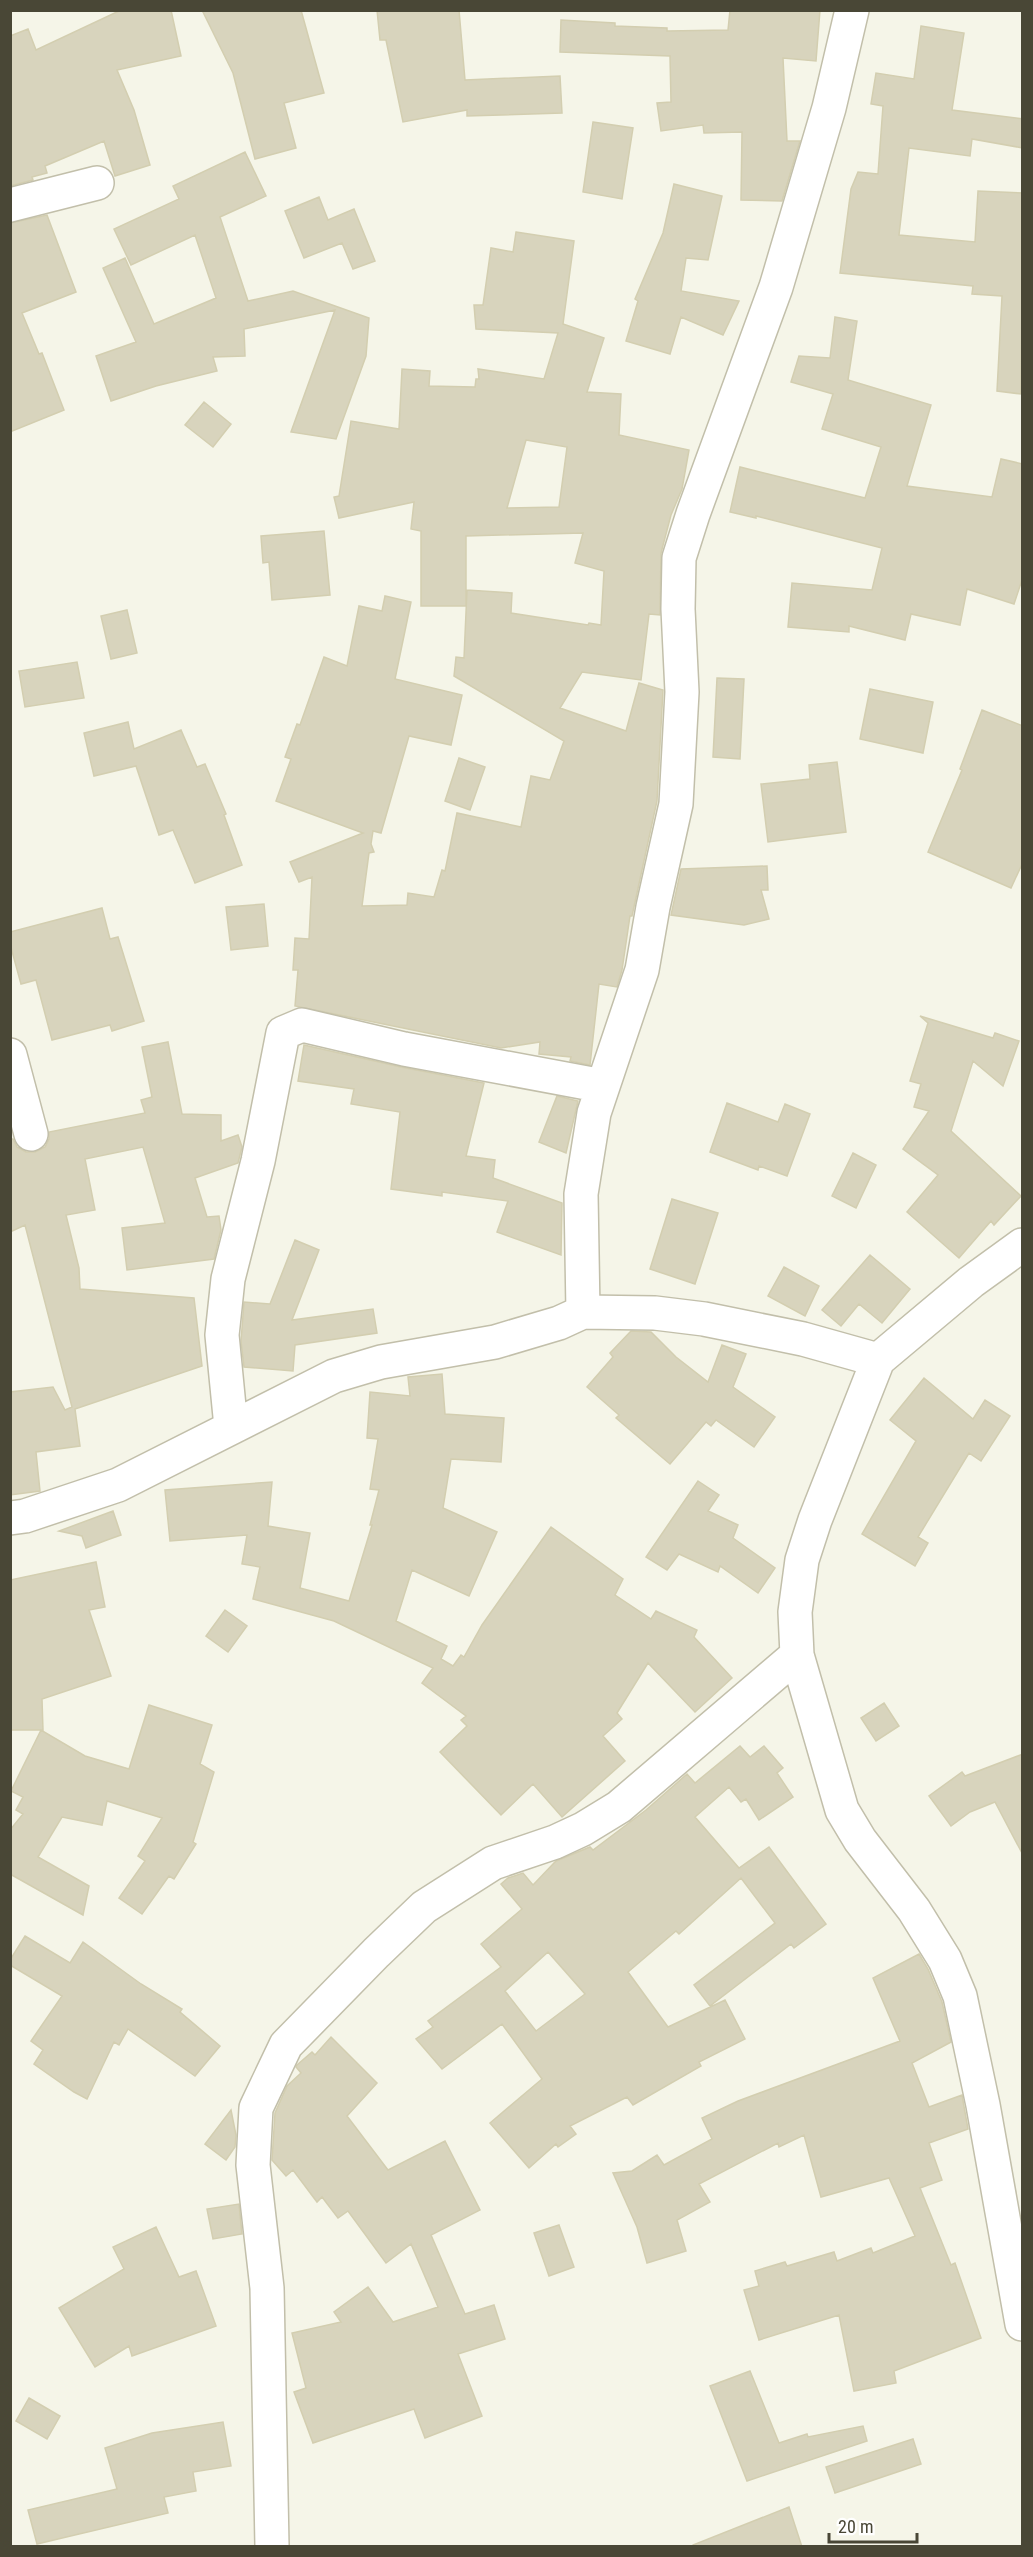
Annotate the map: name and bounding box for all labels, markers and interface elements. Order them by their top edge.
scale bar [829,2506,918,2544]
text: 20 m [838,2516,873,2537]

